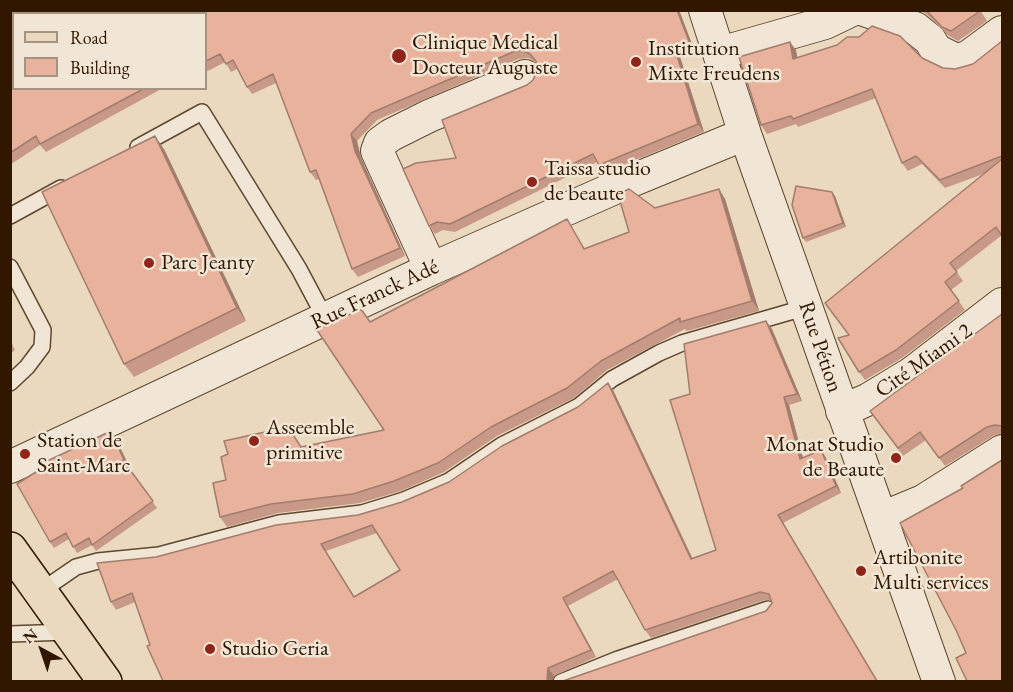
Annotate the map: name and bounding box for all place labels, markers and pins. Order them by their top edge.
place label: Clinique Medical Docteur Auguste [412,30,558,82]
place label: Institution Mixte Freudens [648,36,780,88]
marker: Clinique Medical Docteur Auguste [390,47,408,65]
marker: Institution Mixte Freudens [629,55,643,69]
place label: Taissa studio de beaute [544,156,651,208]
marker: Taissa studio de beaute [525,175,539,189]
place label: Parc Jeanty [161,250,255,276]
marker: Parc Jeanty [142,256,156,270]
place label: Asseemble primitive [266,415,354,466]
place label: Station de Saint-Marc [37,428,130,480]
place label: Monat Studio de Beaute [766,432,884,484]
marker: Asseemble primitive [247,434,261,448]
marker: Station de Saint-Marc [18,447,32,461]
marker: Monat Studio de Beaute [889,451,903,465]
place label: Artibonite Multi services [873,545,989,596]
marker: Artibonite Multi services [854,564,868,578]
place label: Studio Geria [222,636,329,662]
marker: Studio Geria [203,642,217,656]

